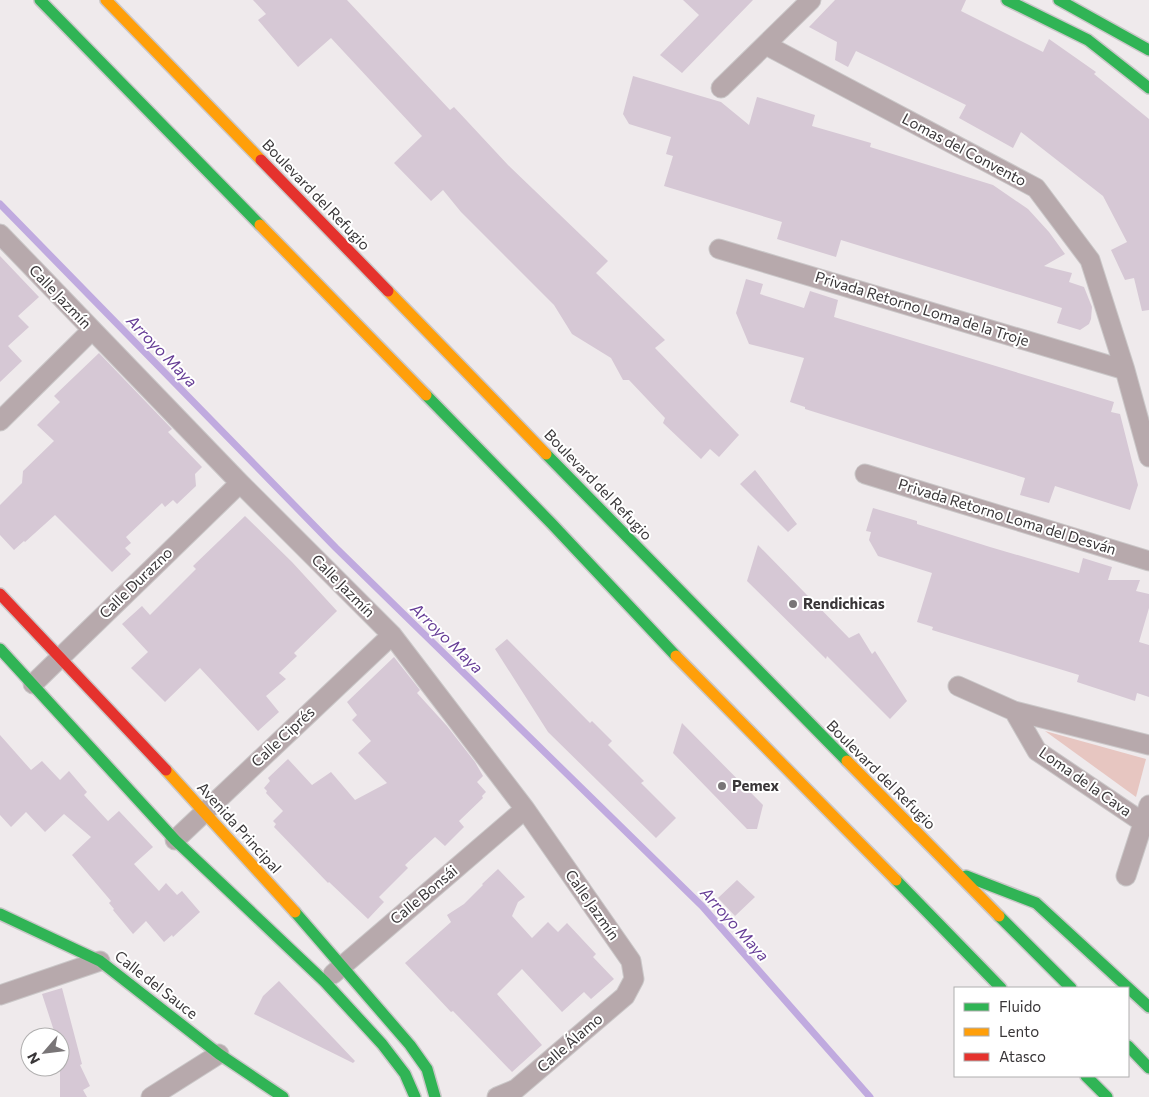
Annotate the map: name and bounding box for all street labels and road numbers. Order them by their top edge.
street label: Lomas del Convento [899,109,1030,189]
street label: Boulevard del Refugio [259,135,374,253]
street label: Calle Jazmín [26,261,96,332]
street label: Privada Retorno Loma de la Troje [813,267,1032,349]
street label: Boulevard del Refugio [541,425,656,543]
street label: Privada Retorno Loma del Desván [896,474,1118,558]
street label: Calle Durazno [95,543,176,622]
street label: Calle Jazmín [308,550,379,621]
street label: Calle Ciprés [247,702,318,770]
street label: Boulevard del Refugio [823,716,940,833]
street label: Loma de la Cava [1036,743,1135,820]
street label: Avenida Principal [194,778,285,877]
street label: Calle Bonsái [386,861,461,928]
street label: Calle Jazmín [562,866,624,943]
street label: Calle del Sauce [112,946,202,1022]
street label: Calle Álamo [532,1008,606,1075]

